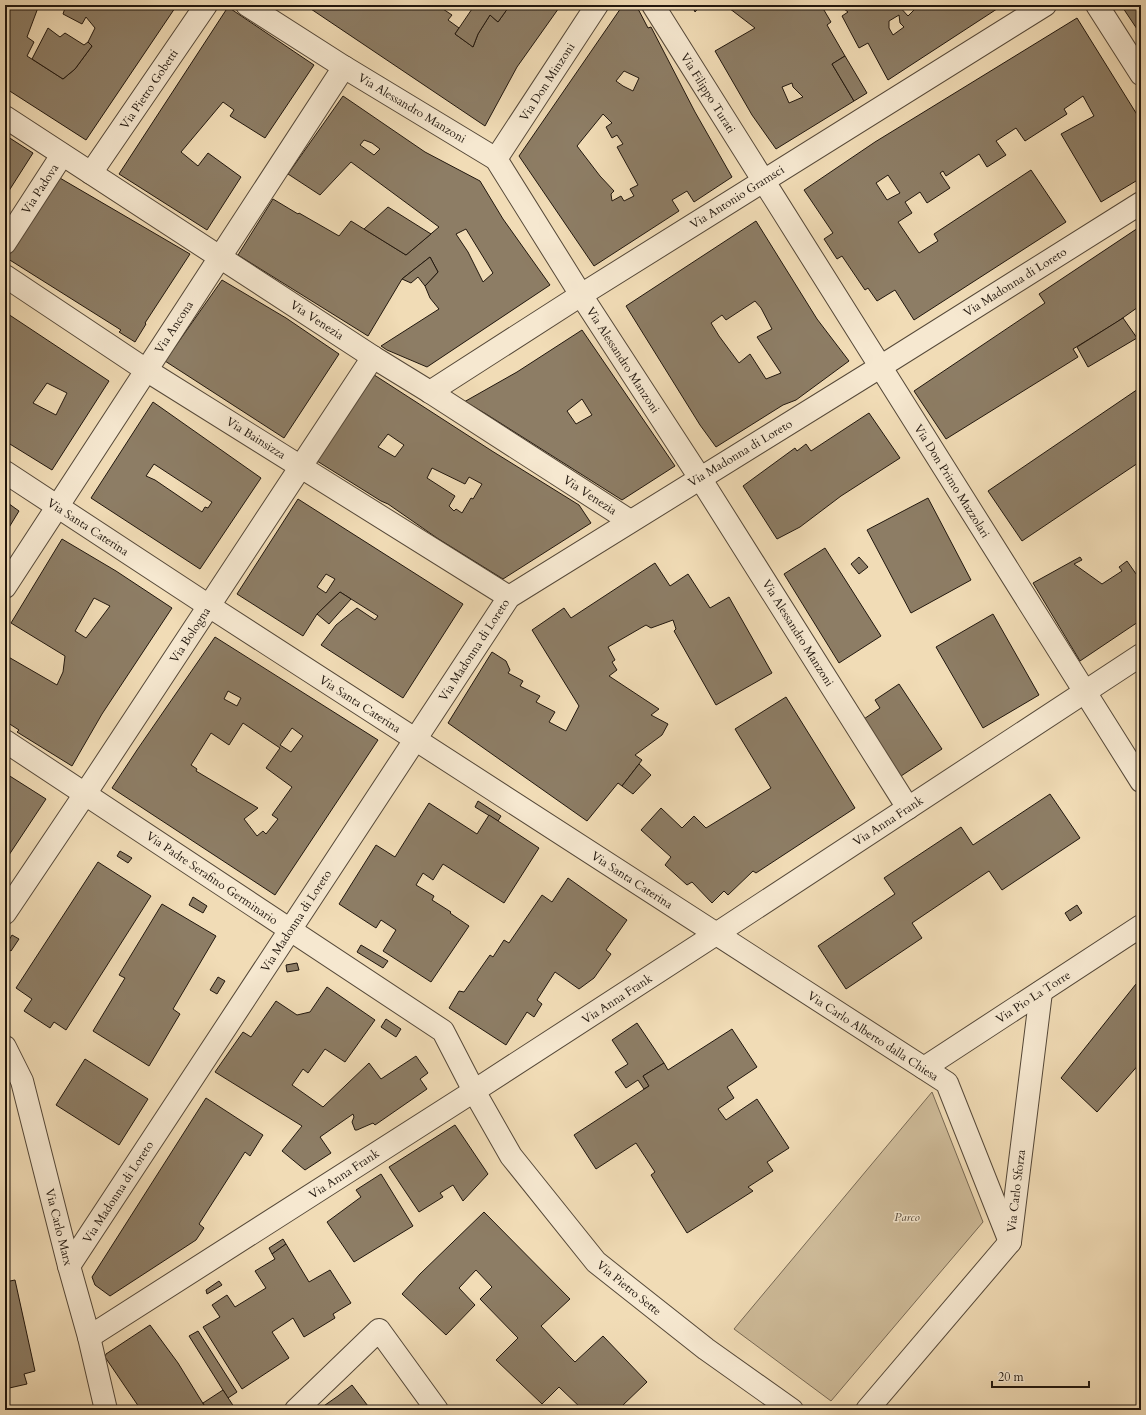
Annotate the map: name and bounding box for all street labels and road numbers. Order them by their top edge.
street label: Via Don Minzoni [516,39,579,124]
street label: Via Pietro Gobetti [116,45,182,132]
street label: Via Filippo Turati [677,50,739,137]
street label: Via Alessandro Manzoni [355,69,470,147]
street label: Via Padova [18,160,63,217]
street label: Via Antonio Gramsci [687,161,788,232]
street label: Via Madonna di Loreto [960,243,1070,320]
street label: Via Ancona [151,297,197,356]
street label: Via Venezia [287,297,348,344]
street label: Via Alessandro Manzoni [583,304,664,417]
street label: Via Bainsizza [223,413,290,463]
street label: Via Madonna di Loreto [685,415,795,490]
street label: Via Don Primo Mazzolari [910,421,994,541]
street label: Via Venezia [560,472,621,519]
street label: Via Santa Caterina [44,495,133,560]
street label: Via Alessandro Manzoni [758,576,838,690]
street label: Via Madonna di Loreto [435,595,513,704]
street label: Via Bologna [166,603,214,666]
street label: Via Santa Caterina [316,672,405,737]
street label: Via Anna Frank [850,792,927,850]
street label: Via Padre Serafino Germinario [143,828,281,928]
street label: Via Santa Caterina [588,848,677,913]
street label: Via Madonna di Loreto [257,866,335,975]
street label: Via Pio La Torre [993,967,1073,1027]
street label: Via Anna Frank [579,970,656,1028]
street label: Via Carlo Alberto dalla Chiesa [804,988,942,1085]
street label: Via Madonna di Loreto [79,1137,157,1246]
street label: Via Anna Frank [306,1145,383,1203]
street label: Via Carlo Sforza [1003,1148,1029,1233]
street label: Via Carlo Marx [42,1187,76,1267]
street label: Via Pietro Sette [593,1257,665,1319]

